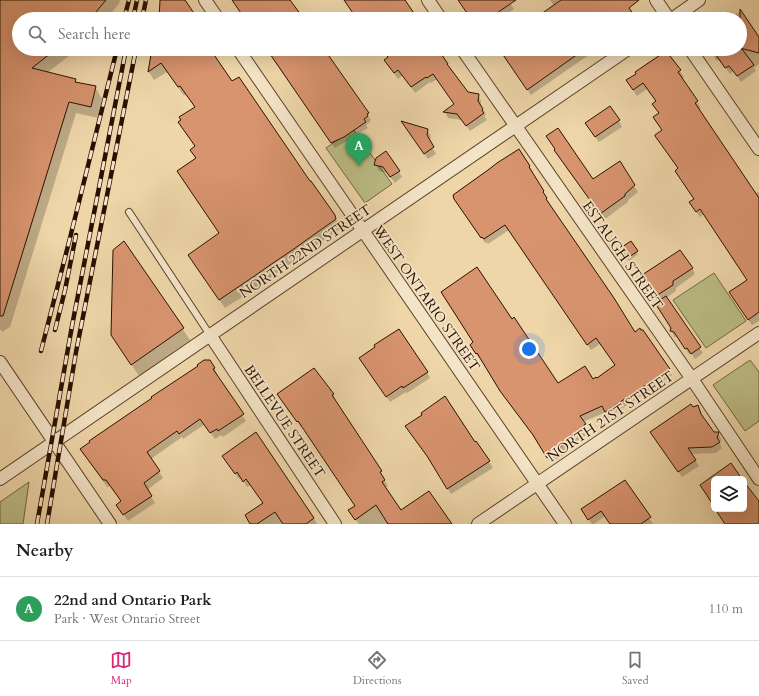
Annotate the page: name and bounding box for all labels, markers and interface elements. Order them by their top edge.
search box [12,12,747,56]
icon: search [26,23,48,45]
text: Search here [58,24,131,44]
pin: A [346,133,372,166]
street label: ESTAUGH STREET [578,197,667,313]
street label: NORTH 22ND STREET [236,200,375,303]
street label: WEST ONTARIO STREET [368,221,484,375]
your location [519,339,539,359]
street label: BELLEVUE STREET [240,361,329,481]
street label: NORTH 21ST STREET [543,367,678,466]
map controls [711,476,747,512]
button: layers [711,476,747,512]
text: Nearby [16,539,73,562]
text: 22nd and Ontario Park [54,590,212,610]
text: A [24,600,34,618]
text: 110 m [709,600,743,618]
text: Park · West Ontario Street [54,610,200,628]
tab: Map [110,649,132,688]
tab: Directions [353,649,401,688]
tab: Saved [622,649,649,688]

